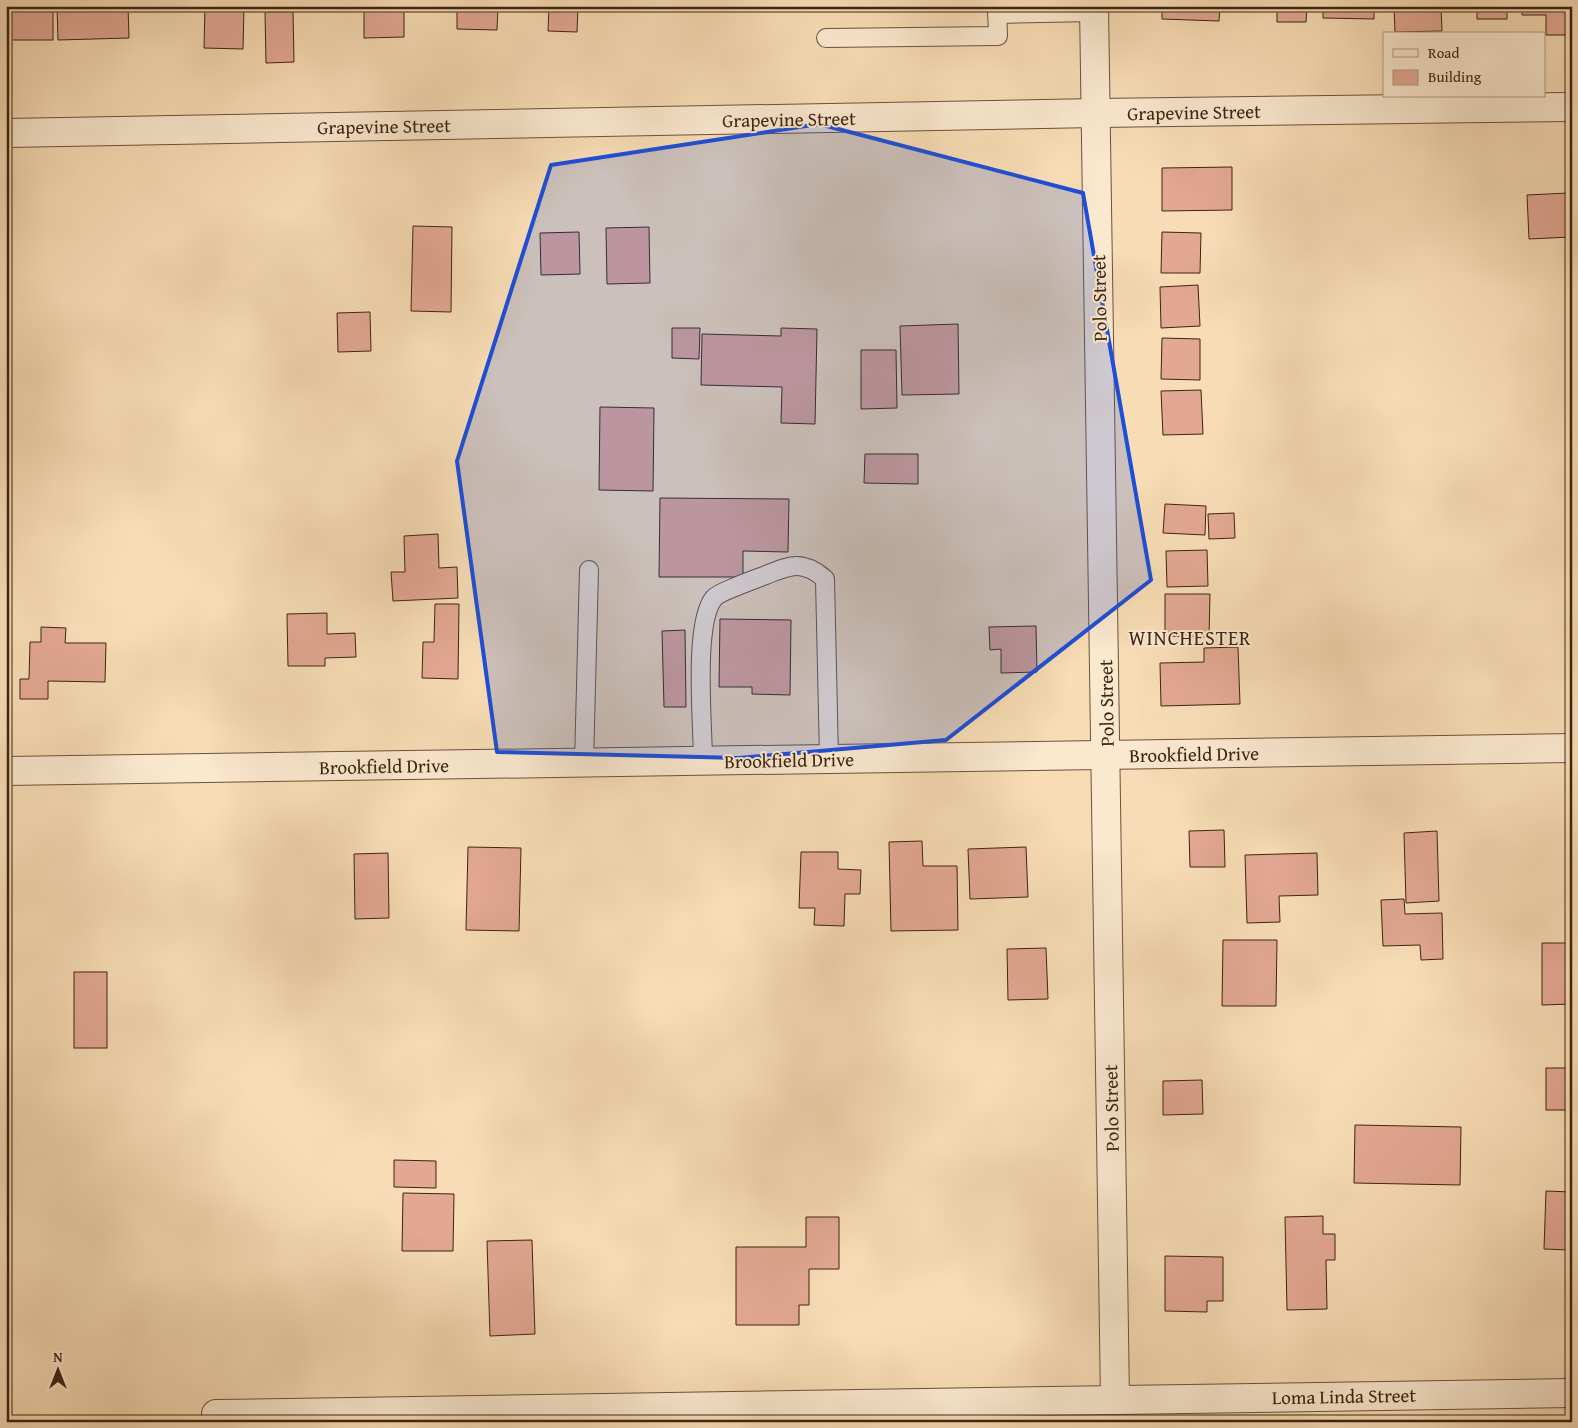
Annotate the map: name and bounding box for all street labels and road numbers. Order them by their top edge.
street label: Grapevine Street [1127,97,1261,127]
street label: Grapevine Street [722,104,856,134]
street label: Grapevine Street [317,111,451,141]
street label: Polo Street [1084,254,1114,342]
street label: Polo Street [1091,659,1121,747]
street label: Brookfield Drive [1129,739,1259,769]
street label: Brookfield Drive [724,745,854,775]
street label: Brookfield Drive [319,751,449,781]
street label: Polo Street [1096,1064,1126,1152]
street label: Loma Linda Street [1272,1381,1417,1411]

